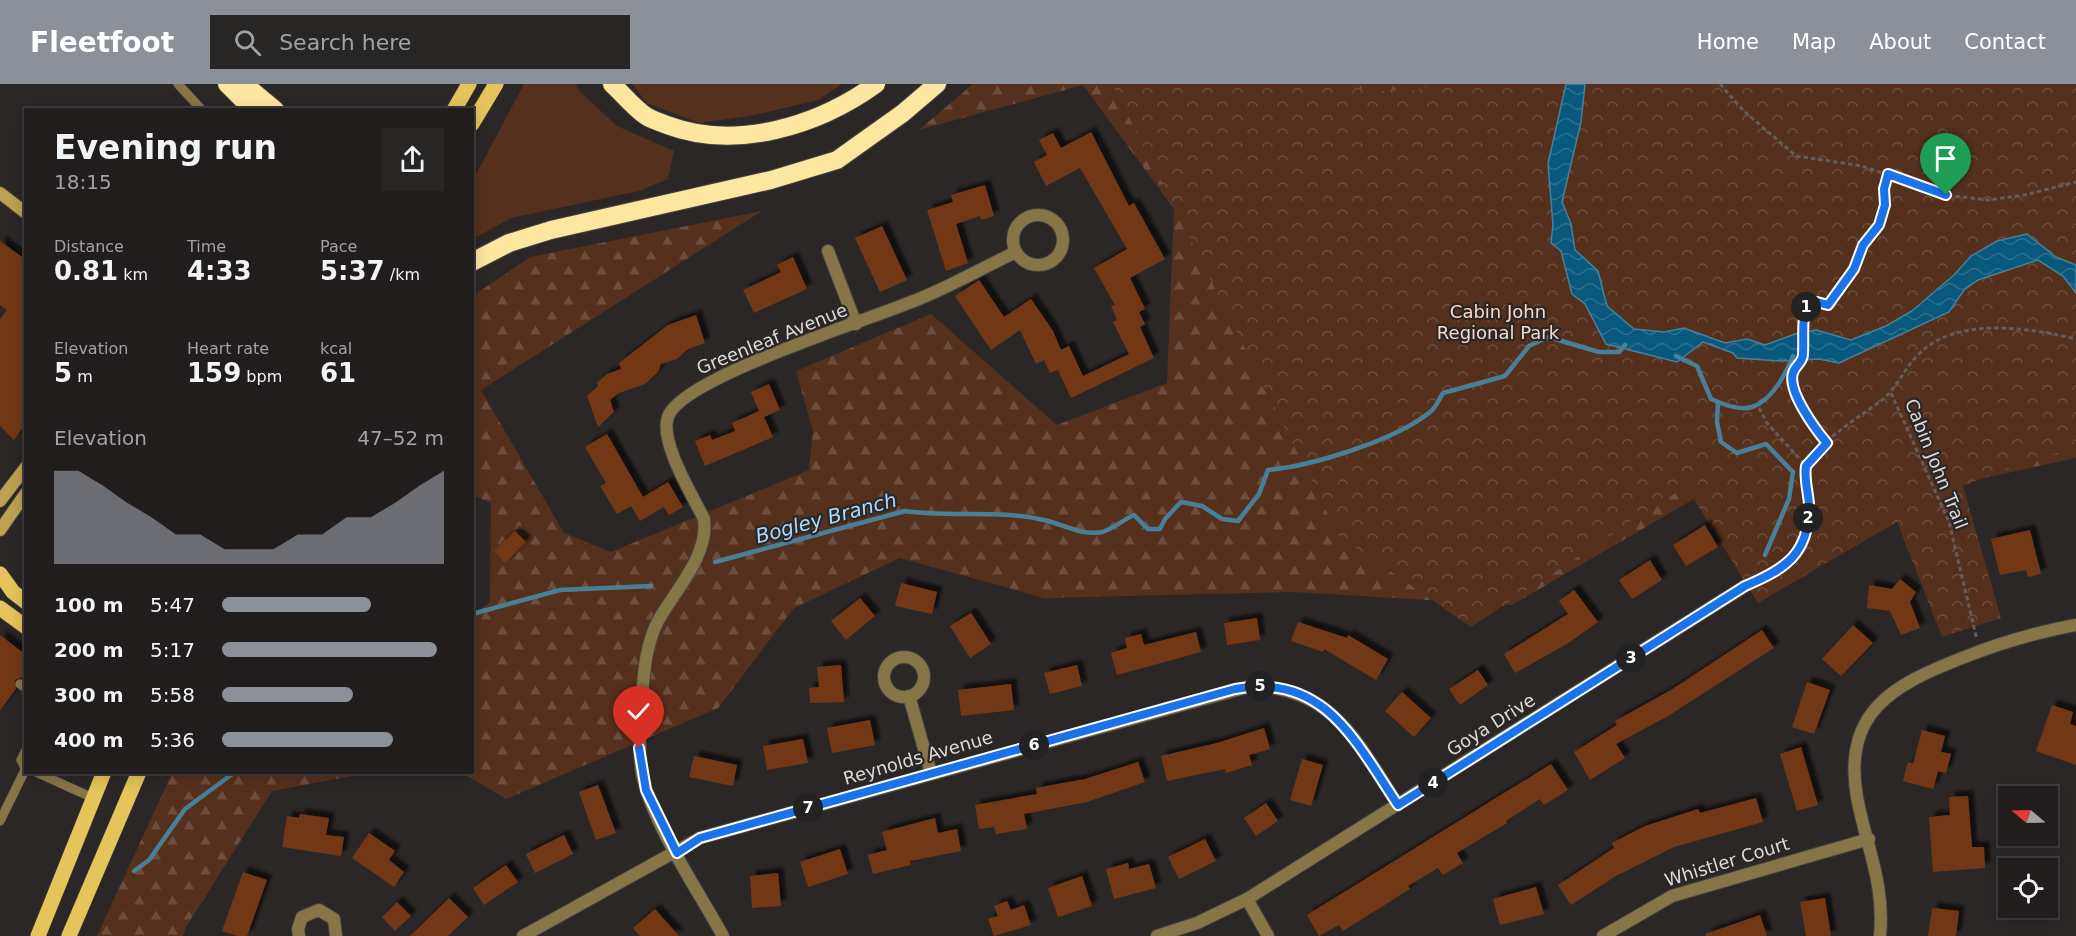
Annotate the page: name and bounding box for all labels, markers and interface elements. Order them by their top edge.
search box [210,15,630,69]
text: Fleetfoot [30,26,174,59]
icon: search [231,26,264,59]
text: Search here [279,30,411,55]
text: Home [1697,30,1759,54]
text: Map [1792,30,1836,54]
text: About [1869,30,1931,54]
text: Contact [1964,30,2046,54]
text: Evening run [54,128,277,167]
button: share [381,128,444,191]
pin [1920,133,1971,195]
icon: arrive [1929,142,1962,175]
text: 18:15 [54,170,112,194]
text: Distance [54,237,124,256]
text: Time [187,237,226,256]
text: Pace [320,237,357,256]
text: 0.81 [54,256,118,286]
text: 4:33 [187,256,252,286]
text: 5:37 [320,256,385,286]
text: km [118,265,148,284]
text: /km [385,265,420,284]
pin: 1 [1791,292,1821,322]
text: 1 [1800,297,1812,316]
street label: Greenleaf Avenue [693,299,850,378]
park label: Cabin John Regional Park [1437,301,1560,343]
text: Elevation [54,339,128,358]
text: Heart rate [187,339,269,358]
text: kcal [320,339,352,358]
text: 5 [54,358,72,388]
text: 159 [187,358,241,388]
text: 61 [320,358,356,388]
text: m [72,367,93,386]
text: bpm [241,367,282,386]
street label: Cabin John Trail [1901,396,1972,532]
text: Elevation [54,426,147,450]
text: 47–52 m [357,426,444,450]
water label: Bogley Branch [753,488,899,548]
pin: 2 [1793,503,1823,533]
text: 2 [1802,508,1814,527]
text: 100 m [54,593,124,617]
text: 5:47 [150,593,195,617]
text: 200 m [54,638,124,662]
text: 5:17 [150,638,195,662]
pin: 3 [1616,643,1646,673]
text: 3 [1625,648,1637,667]
pin: 5 [1245,671,1275,701]
text: 5 [1254,676,1266,695]
text: 300 m [54,683,124,707]
text: 5:58 [150,683,195,707]
pin [613,686,664,748]
street label: Goya Drive [1443,689,1539,760]
icon: check [622,695,655,728]
street label: Reynolds Avenue [841,726,995,789]
text: 400 m [54,728,124,752]
text: 5:36 [150,728,195,752]
pin: 6 [1019,730,1049,760]
text: 6 [1028,735,1040,754]
pin: 4 [1418,768,1448,798]
text: 4 [1427,773,1439,792]
north arrow [1998,786,2058,846]
map controls [1998,786,2058,918]
pin: 7 [793,793,823,823]
text: 7 [802,798,814,817]
street label: Whistler Court [1662,833,1792,890]
button: locate [1998,858,2058,918]

